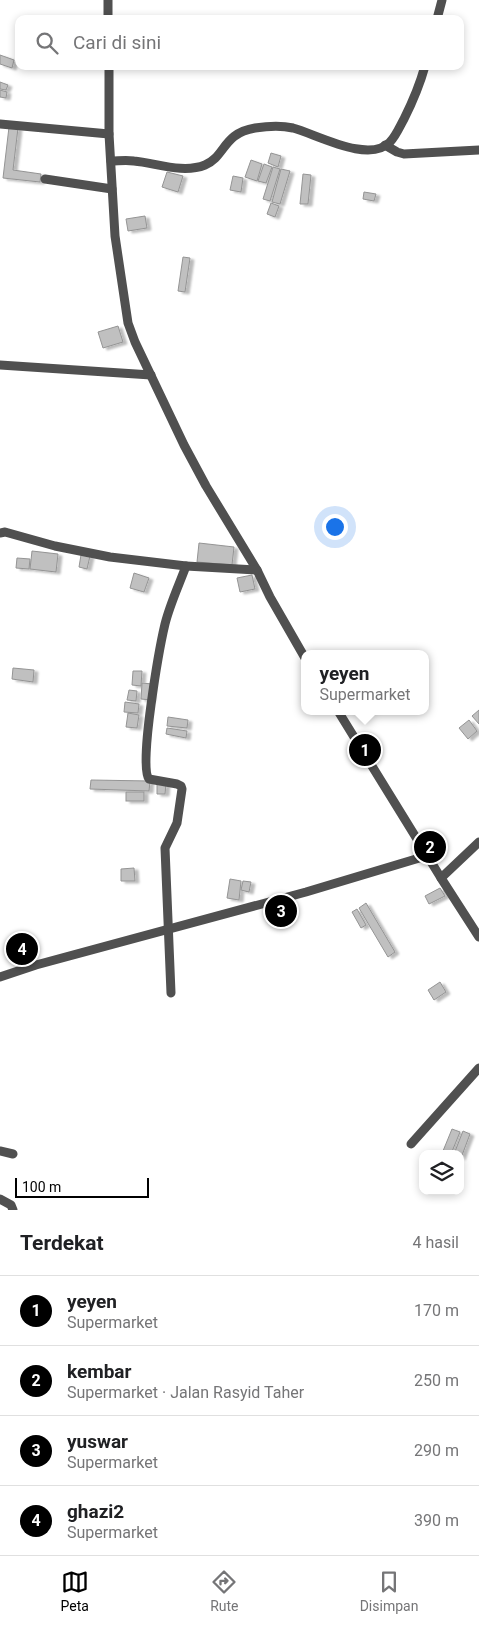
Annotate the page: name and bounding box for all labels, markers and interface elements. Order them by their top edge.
search box [15,15,464,70]
icon: search [33,29,61,57]
text: Cari di sini [73,31,161,54]
your location [322,514,348,540]
popup [301,650,429,715]
text: yeyen [319,662,369,685]
text: Supermarket [319,685,411,704]
pin: 1 [349,731,381,769]
pin: 2 [414,828,446,866]
pin: 3 [265,892,297,930]
pin: 4 [6,930,38,968]
map controls [419,1150,464,1195]
button: layers [419,1150,464,1195]
scale bar [15,1175,149,1198]
text: 100 m [22,1179,61,1195]
text: Terdekat [20,1231,104,1255]
text: 4 hasil [412,1233,459,1252]
text: yeyen [67,1290,117,1313]
text: 1 [31,1301,41,1320]
text: 170 m [414,1301,459,1320]
text: Supermarket [67,1313,158,1332]
text: kembar [67,1360,132,1383]
text: 2 [31,1371,41,1390]
text: 250 m [414,1371,459,1390]
text: Supermarket · Jalan Rasyid Taher [67,1383,304,1402]
text: yuswar [67,1430,128,1453]
text: 3 [31,1441,41,1460]
text: 290 m [414,1441,459,1460]
text: Supermarket [67,1453,158,1472]
text: ghazi2 [67,1500,124,1523]
text: 4 [31,1511,41,1530]
text: 390 m [414,1511,459,1530]
text: Supermarket [67,1523,158,1542]
tab: Peta [61,1568,89,1614]
tab: Rute [210,1568,238,1614]
tab: Disimpan [360,1568,418,1614]

